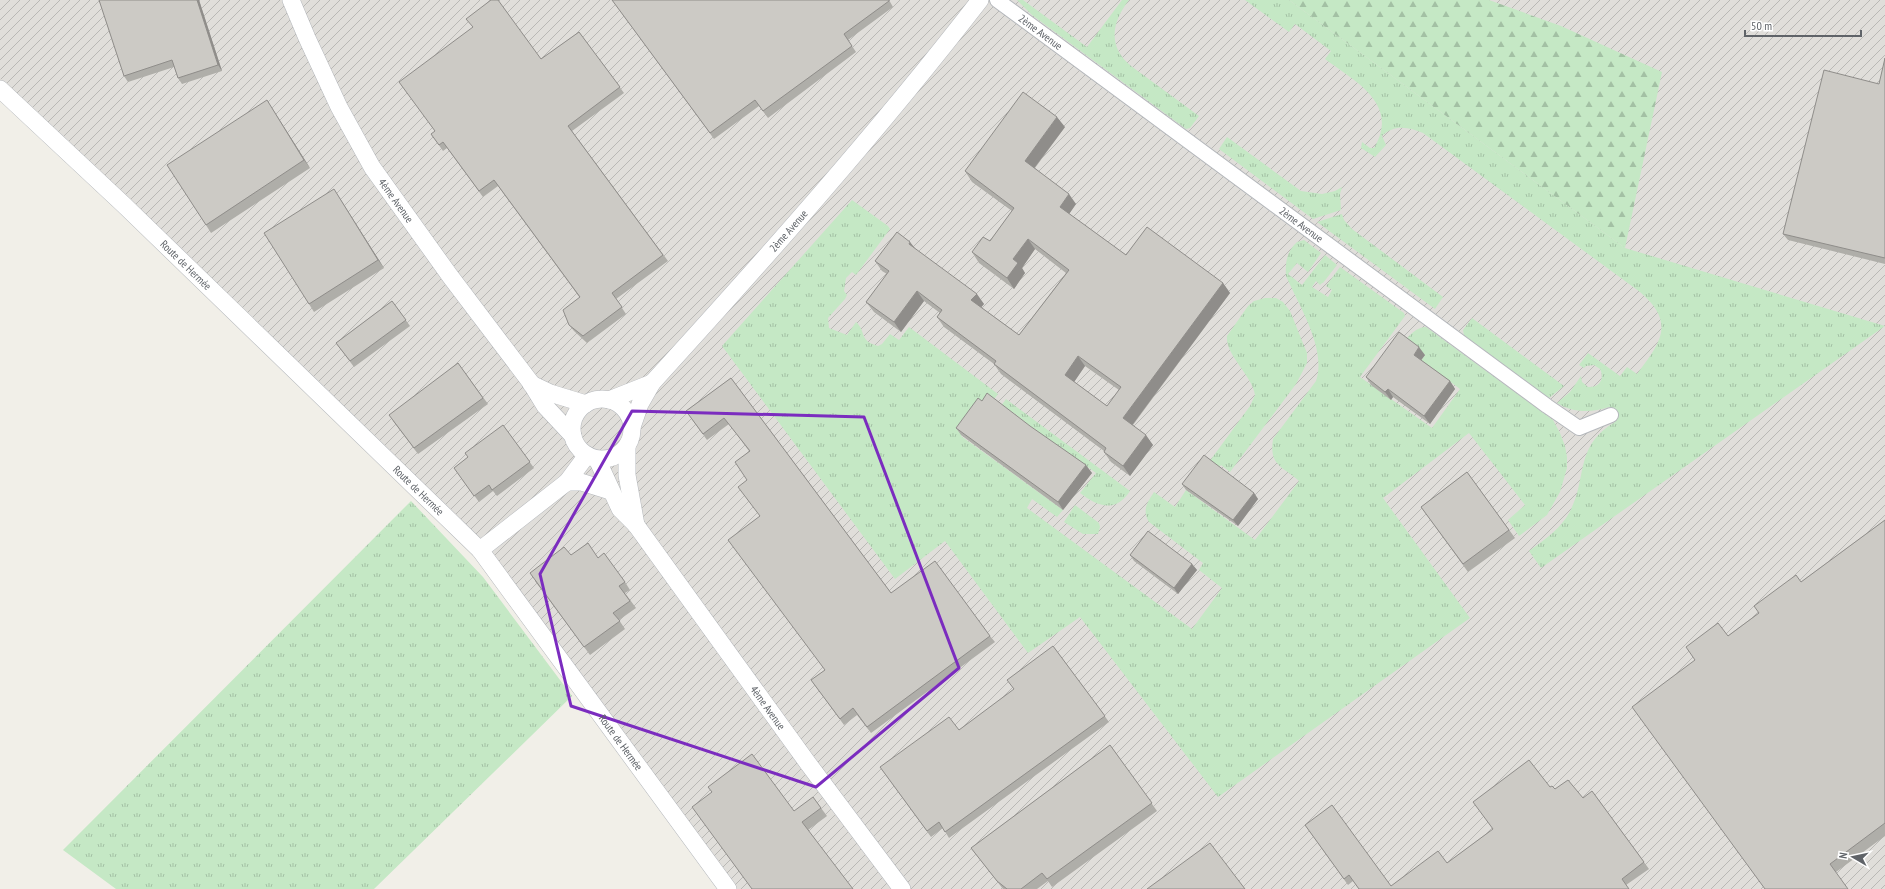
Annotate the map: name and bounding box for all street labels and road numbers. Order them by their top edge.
street label: 2ème Avenue [1016,11,1066,53]
street label: 4ème Avenue [375,176,417,226]
street label: 2ème Avenue [1276,204,1326,246]
street label: 2ème Avenue [766,207,811,255]
street label: Route de Hermée [157,237,215,293]
street label: Route de Hermée [390,463,447,519]
street label: 4ème Avenue [747,683,789,733]
street label: Route de Hermée [596,712,646,773]

